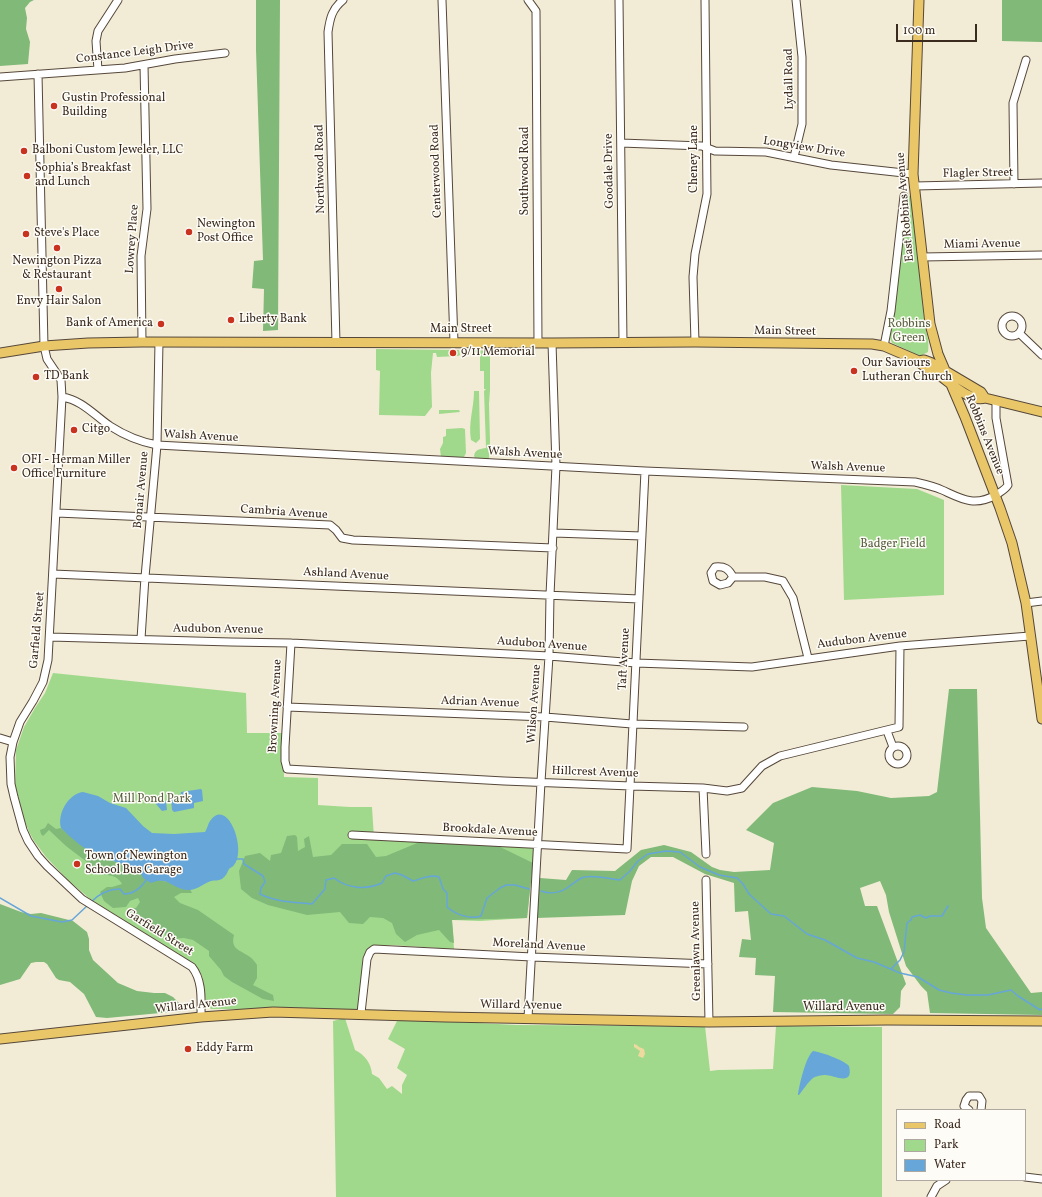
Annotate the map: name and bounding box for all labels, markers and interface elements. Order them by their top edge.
scale bar [898,16,979,42]
text: 100 m [903,23,935,39]
street label: Constance Leigh Drive [75,39,195,67]
street label: Lydall Road [782,48,798,110]
place label: Gustin Professional Building [62,92,165,120]
marker: Gustin Professional Building [49,101,59,111]
street label: Northwood Road [313,124,329,214]
street label: Centerwood Road [428,124,446,218]
street label: Cheney Lane [688,125,702,193]
street label: Southwood Road [519,127,533,215]
street label: Goodale Drive [602,133,618,209]
street label: Longview Drive [762,134,846,162]
place label: Balboni Custom Jeweler, LLC [32,144,183,158]
marker: Balboni Custom Jeweler, LLC [19,146,29,156]
street label: East Robbins Avenue [894,152,918,262]
place label: Sophia’s Breakfast and Lunch [35,162,131,190]
street label: Flagler Street [943,166,1013,182]
marker: Sophia’s Breakfast and Lunch [22,171,32,181]
street label: Lowrey Place [123,204,143,274]
place label: Newington Post Office [197,218,255,246]
place label: Steve's Place [34,227,99,241]
marker: Newington Post Office [184,227,194,237]
marker: Steve's Place [21,229,31,239]
street label: Miami Avenue [944,237,1020,253]
marker: Newington Pizza & Restaurant [52,243,62,253]
place label: Newington Pizza & Restaurant [12,255,102,283]
marker: Envy Hair Salon [54,284,64,294]
place label: Envy Hair Salon [17,295,101,309]
place label: Liberty Bank [239,313,307,327]
marker: Liberty Bank [226,315,236,325]
place label: Bank of America [66,317,153,331]
park label: Robbins Green [887,318,931,346]
marker: Bank of America [156,319,166,329]
street label: Main Street [430,323,492,337]
street label: Main Street [754,324,816,340]
place label: 9/11 Memorial [461,346,535,360]
marker: 9/11 Memorial [448,348,458,358]
place label: Our Saviours Lutheran Church [862,357,952,385]
marker: Our Saviours Lutheran Church [849,366,859,376]
place label: TD Bank [44,370,89,384]
marker: TD Bank [31,372,41,382]
street label: Robbins Avenue [961,393,1007,477]
place label: Citgo [82,423,110,437]
marker: Citgo [69,425,79,435]
street label: Walsh Avenue [163,428,239,446]
street label: Walsh Avenue [487,445,563,463]
street label: Bonair Avenue [131,451,153,529]
place label: OFI - Herman Miller Office Furniture [22,454,130,482]
street label: Walsh Avenue [810,460,886,476]
marker: OFI - Herman Miller Office Furniture [9,463,19,473]
street label: Cambria Avenue [240,503,328,523]
park label: Badger Field [860,538,926,552]
street label: Ashland Avenue [303,566,389,584]
street label: Garfield Street [27,591,49,669]
street label: Audubon Avenue [173,622,263,638]
street label: Audubon Avenue [816,627,908,653]
street label: Taft Avenue [616,628,634,690]
street label: Audubon Avenue [496,635,588,655]
street label: Browning Avenue [266,659,286,753]
street label: Wilson Avenue [525,664,545,744]
street label: Adrian Avenue [441,694,519,712]
street label: Hillcrest Avenue [551,764,639,782]
park label: Mill Pond Park [113,793,191,807]
street label: Brookdale Avenue [442,821,538,841]
place label: Town of Newington School Bus Garage [85,850,187,878]
marker: Town of Newington School Bus Garage [72,859,82,869]
street label: Greenlawn Avenue [689,901,705,1001]
street label: Garfield Street [122,906,196,960]
street label: Moreland Avenue [492,936,586,956]
street label: Willard Avenue [155,995,237,1017]
street label: Willard Avenue [480,998,562,1014]
street label: Willard Avenue [803,1001,885,1015]
place label: Eddy Farm [196,1042,253,1056]
marker: Eddy Farm [183,1044,193,1054]
legend [896,1109,1026,1181]
text: Road [934,1117,961,1133]
text: Park [934,1137,959,1153]
text: Water [934,1157,966,1173]

